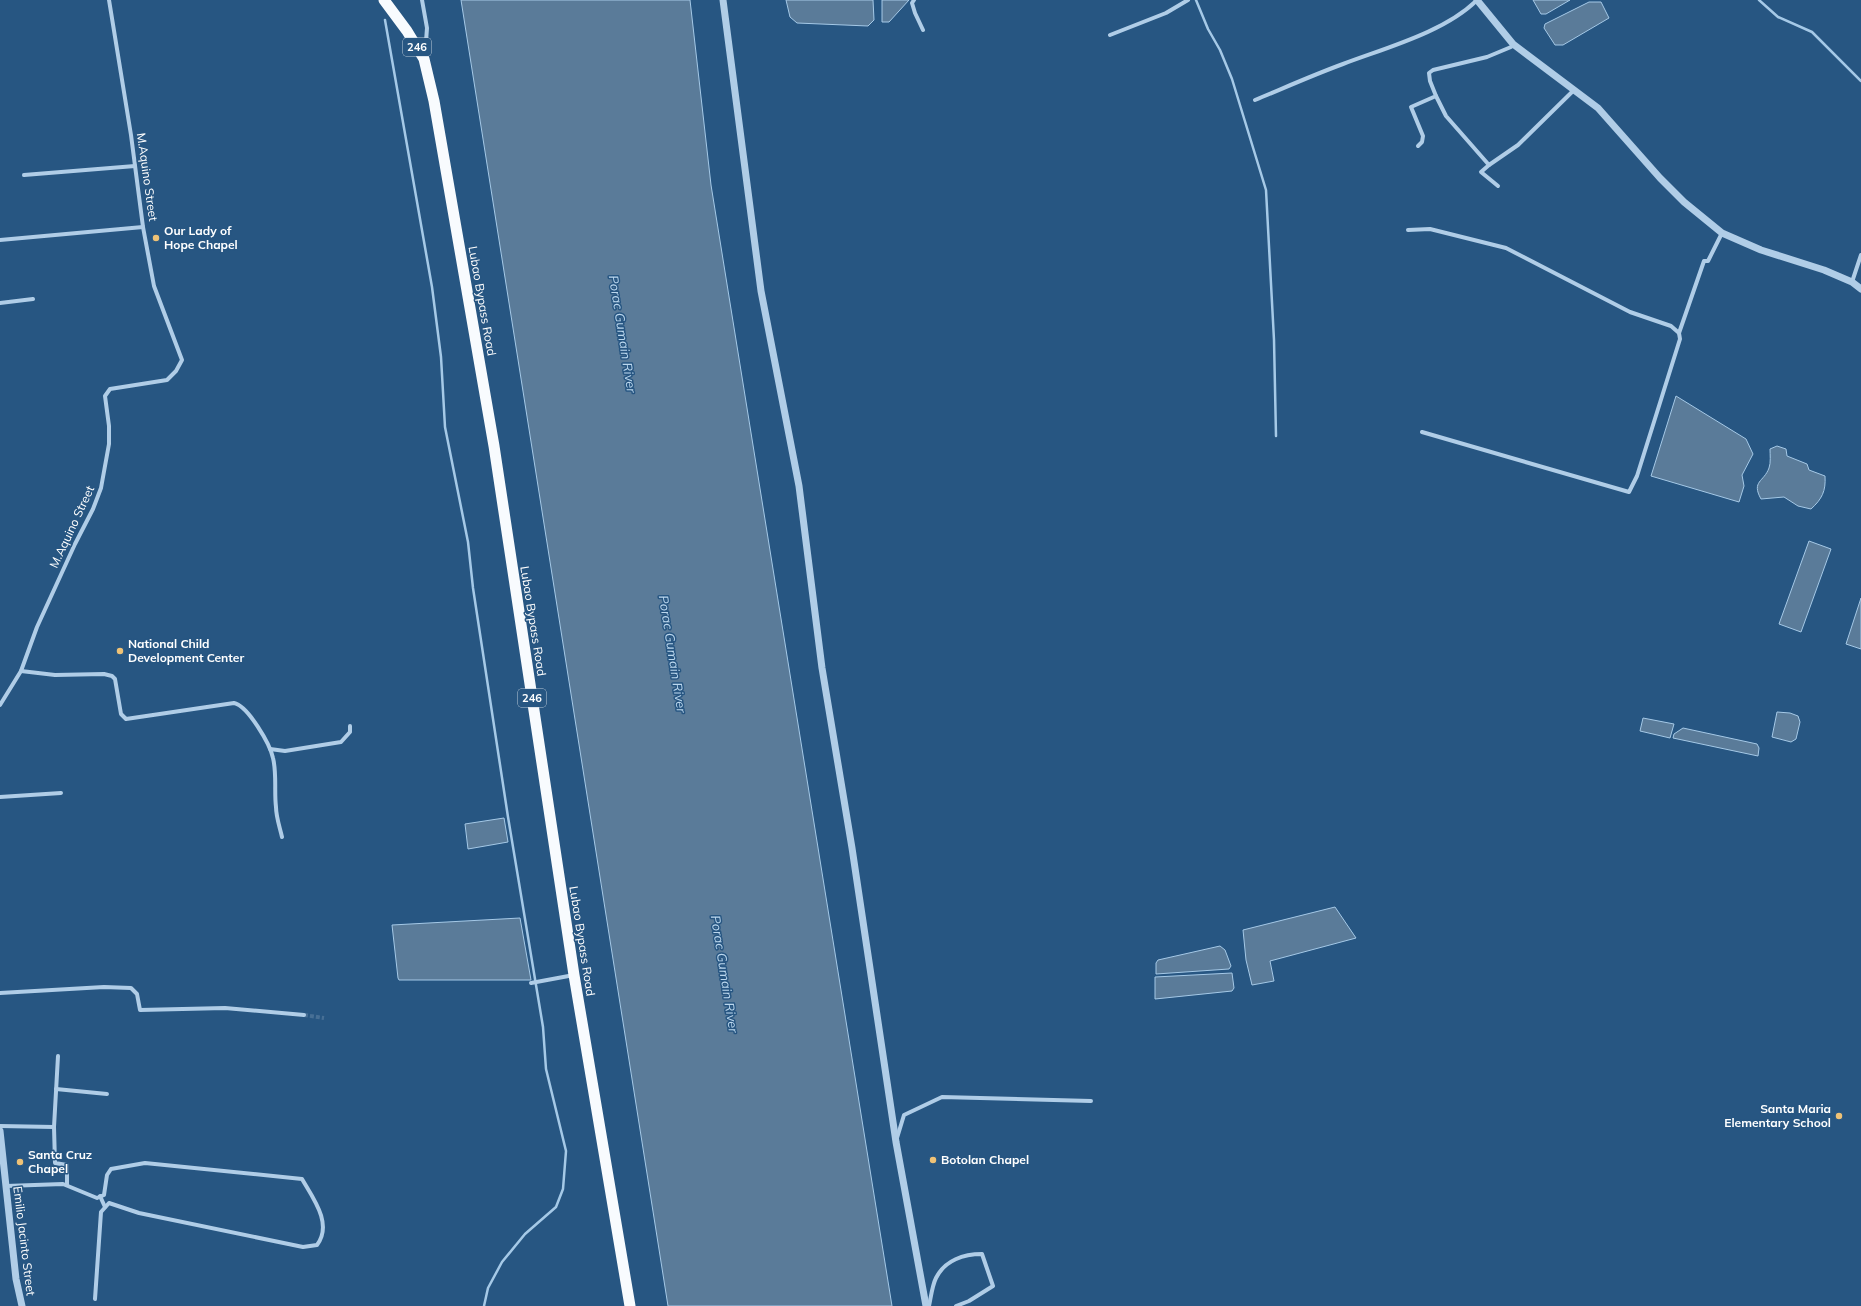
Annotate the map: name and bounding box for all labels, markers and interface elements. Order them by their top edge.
road number: 246 [403,38,431,56]
street label: M.Aquino Street [134,132,161,222]
place label: Our Lady of Hope Chapel [164,223,238,252]
marker: Our Lady of Hope Chapel [151,233,161,243]
street label: Lubao Bypass Road [465,245,500,357]
water label: Porac Gumain River [606,274,640,395]
street label: M.Aquino Street [46,483,97,570]
street label: Lubao Bypass Road [517,565,550,677]
water label: Porac Gumain River [656,594,690,715]
place label: National Child Development Center [128,636,244,665]
marker: National Child Development Center [115,646,125,656]
road number: 246 [518,689,546,707]
street label: Lubao Bypass Road [566,885,599,997]
water label: Porac Gumain River [708,914,742,1035]
place label: Santa Maria Elementary School [1724,1101,1831,1130]
marker: Santa Maria Elementary School [1834,1111,1844,1121]
place label: Santa Cruz Chapel [28,1147,92,1176]
place label: Botolan Chapel [941,1152,1029,1167]
marker: Botolan Chapel [928,1155,938,1165]
marker: Santa Cruz Chapel [15,1157,25,1167]
street label: Emilio Jacinto Street [10,1185,39,1297]

